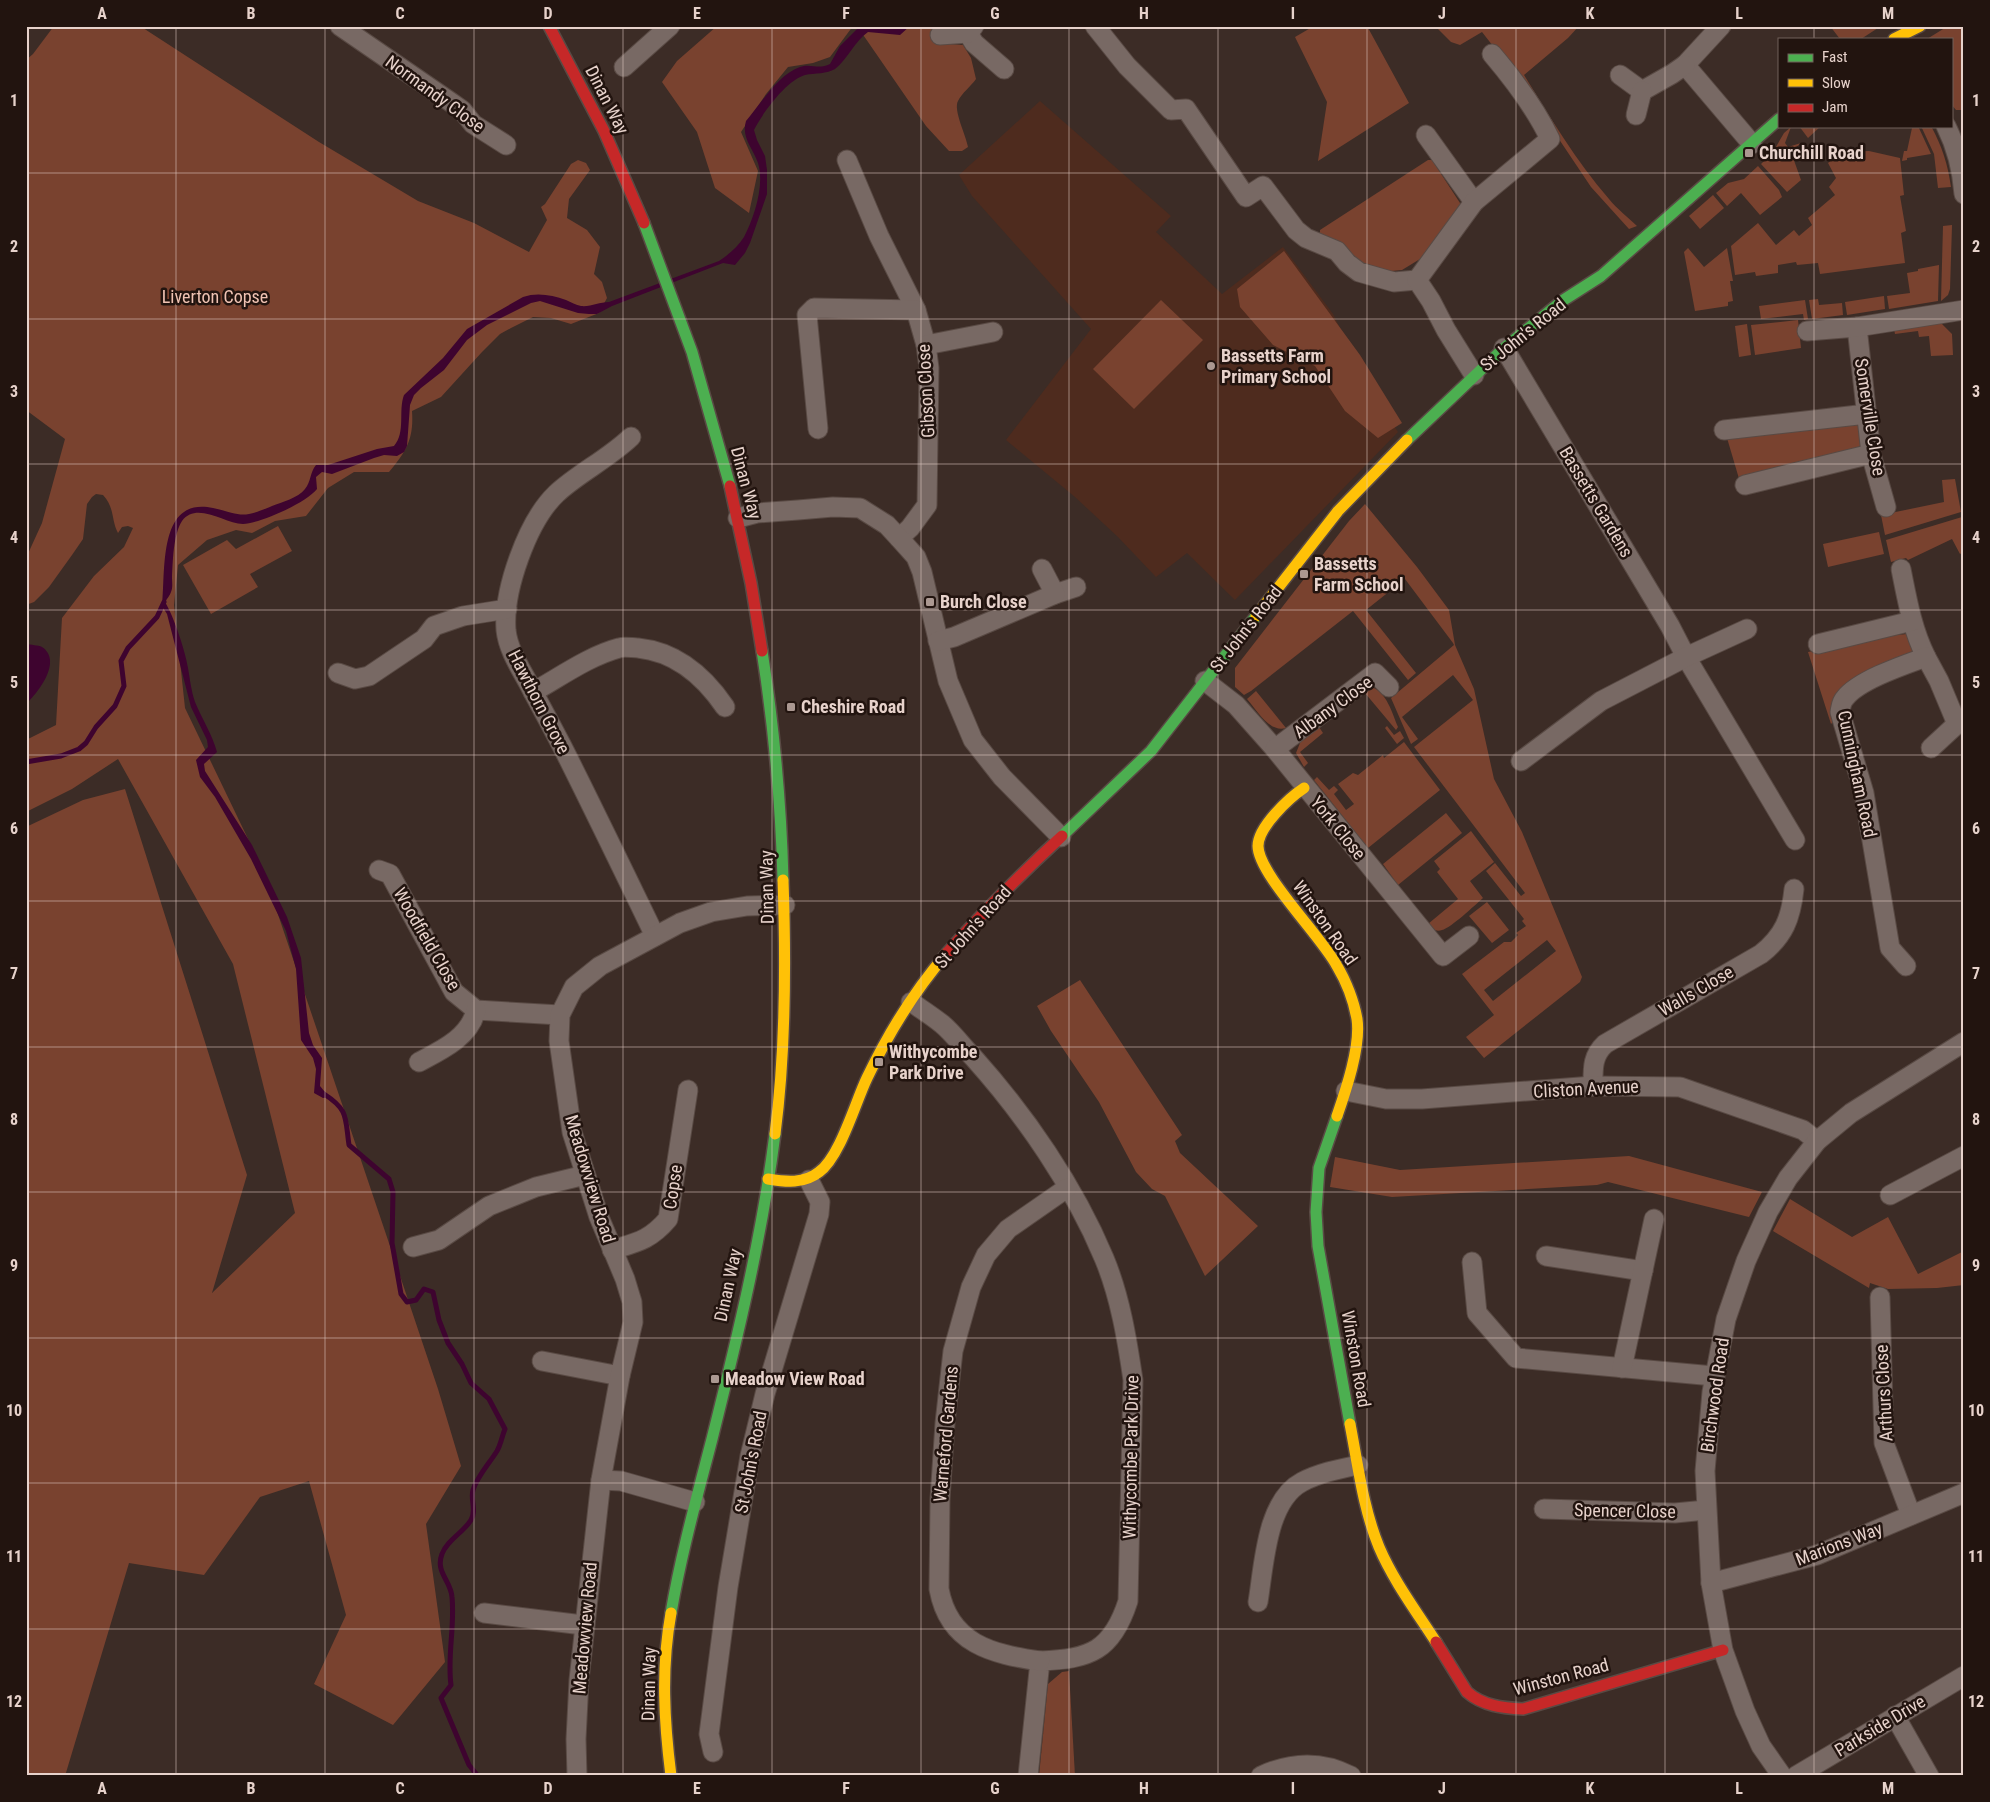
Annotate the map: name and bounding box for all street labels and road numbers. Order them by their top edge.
street label: Normandy Close [382,51,489,137]
street label: Dinan Way [581,62,634,138]
street label: St John's Road [1476,294,1570,375]
street label: Gibson Close [913,344,938,438]
street label: Somerville Close [1851,357,1890,477]
street label: Bassetts Gardens [1555,443,1638,561]
street label: Dinan Way [727,444,766,522]
street label: St John's Road [1205,581,1286,676]
street label: Hawthorn Grove [504,646,575,757]
street label: Albany Close [1289,671,1376,742]
street label: Cunningham Road [1834,709,1881,839]
street label: York Close [1306,792,1370,864]
street label: Dinan Way [755,849,778,924]
street label: Winston Road [1289,877,1362,969]
street label: St John's Road [930,881,1015,972]
street label: Woodfield Close [390,884,465,994]
street label: Walls Close [1655,961,1737,1020]
street label: Cliston Avenue [1533,1075,1639,1102]
street label: Meadowview Road [561,1112,620,1245]
street label: Copse [659,1163,686,1211]
street label: Dinan Way [710,1246,746,1323]
street label: Winston Road [1338,1309,1375,1409]
street label: Birchwood Road [1696,1336,1733,1453]
street label: Arthurs Close [1870,1344,1897,1442]
street label: Warneford Gardens [929,1365,962,1503]
street label: Withycombe Park Drive [1119,1375,1142,1539]
street label: St John's Road [730,1409,771,1515]
street label: Spencer Close [1574,1499,1676,1522]
street label: Marions Way [1792,1517,1886,1570]
street label: Meadowview Road [568,1561,601,1695]
street label: Dinan Way [637,1646,660,1721]
street label: Winston Road [1511,1654,1611,1699]
street label: Parkside Drive [1831,1690,1929,1761]

